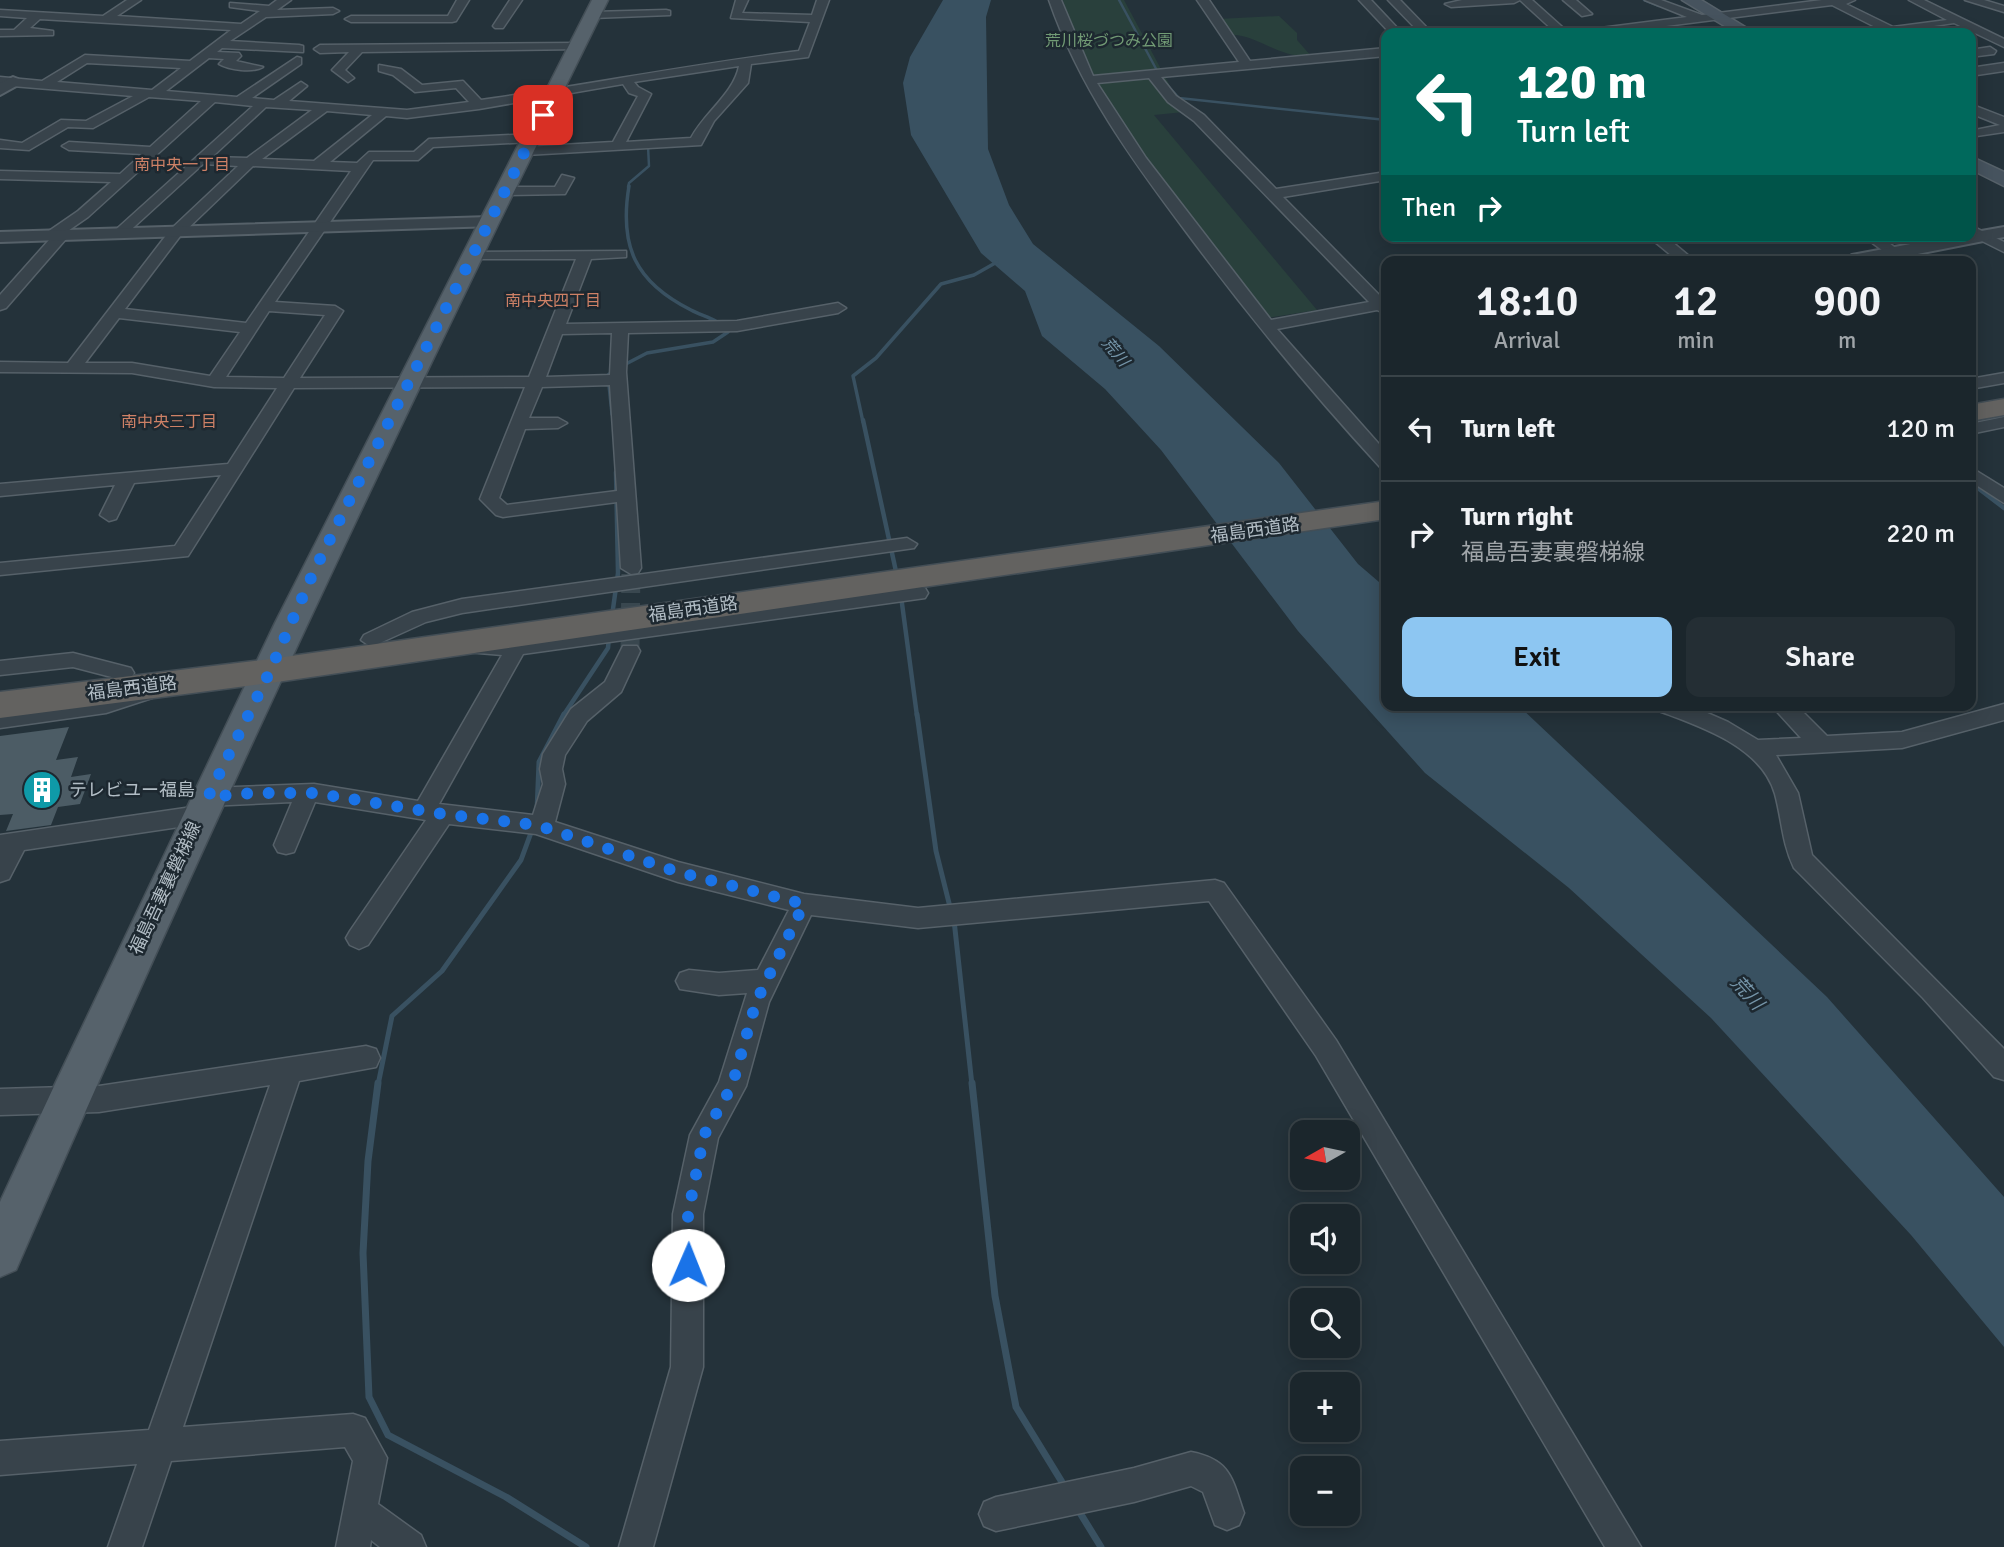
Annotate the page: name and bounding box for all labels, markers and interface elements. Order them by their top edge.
park label: 荒川桜づつみ公園 [1045,31,1173,51]
text: 120 m [1517,52,1647,112]
icon: left [1402,56,1493,147]
pin [513,85,573,145]
icon: arrive [524,96,562,134]
text: Turn left [1517,112,1630,151]
district label: 南中央一丁目 [134,155,230,175]
icon: right [1470,189,1508,227]
text: Then [1402,192,1456,224]
text: 18:10 [1476,276,1578,327]
text: 12 [1673,276,1718,327]
text: 900 [1813,276,1881,327]
district label: 南中央四丁目 [505,291,601,311]
text: Arrival [1494,326,1560,355]
text: min [1677,326,1714,355]
text: m [1838,326,1856,355]
water label: 荒川 [1097,333,1134,372]
icon: left [1402,410,1440,448]
district label: 南中央三丁目 [121,412,217,432]
text: Turn left [1461,413,1555,445]
text: 120 m [1886,413,1955,445]
text: Turn right [1461,501,1573,533]
street label: 福島西道路 [1209,513,1301,547]
icon: right [1402,515,1440,553]
text: 220 m [1886,518,1955,550]
text: 福島吾妻裏磐梯線 [1461,538,1645,567]
street label: 福島西道路 [647,592,739,626]
button: Exit [1402,617,1672,697]
button: Share [1686,617,1955,697]
street label: 福島西道路 [86,672,178,704]
building icon: テレビユー福島 [21,769,63,811]
place label: テレビユー福島 [69,779,195,801]
street label: 福島吾妻裏磐梯線 [125,818,205,958]
water label: 荒川 [1725,971,1770,1017]
north arrow [1290,1120,1360,1190]
map controls [1290,1120,1360,1526]
button: sound [1290,1204,1360,1274]
position arrow [651,1228,725,1302]
button: search [1290,1288,1360,1358]
button: + [1290,1372,1360,1442]
button: − [1290,1456,1360,1526]

